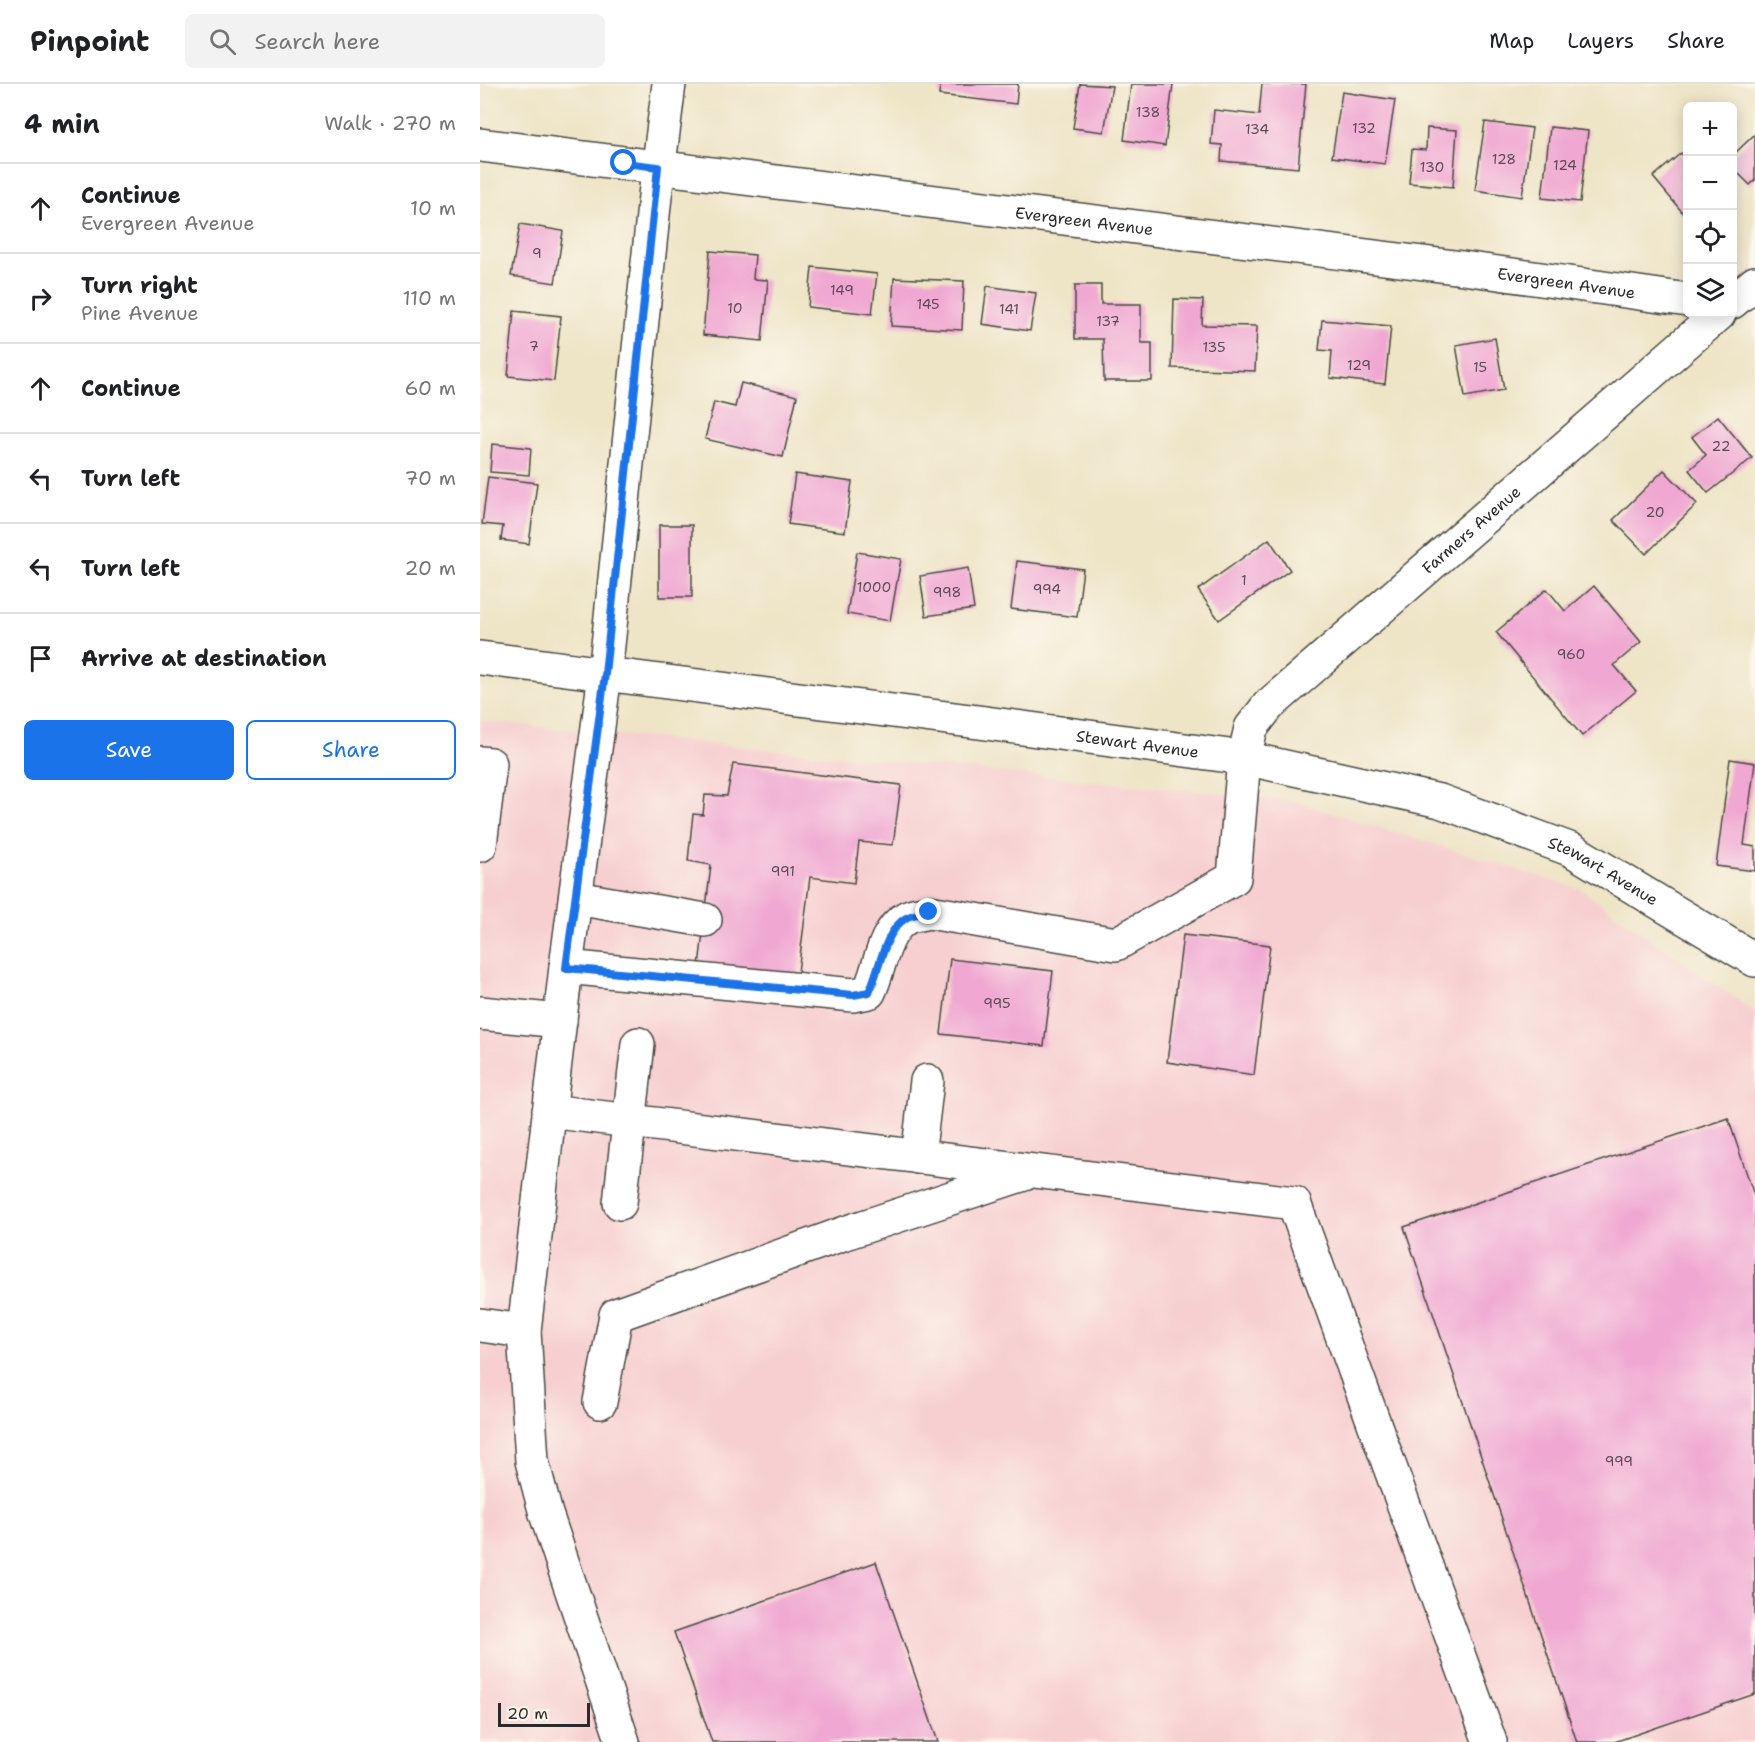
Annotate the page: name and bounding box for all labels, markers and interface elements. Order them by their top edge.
search box [185,14,605,68]
text: Pinpoint [30,22,149,60]
icon: search [206,25,239,58]
text: Search here [254,27,380,56]
text: Map [1489,27,1534,55]
text: Layers [1567,27,1634,55]
text: Share [1667,27,1725,55]
map controls [1683,102,1737,318]
button: + [1683,102,1737,156]
house number: 138 [1136,103,1160,121]
text: 4 min [24,106,100,141]
text: Walk · 270 m [324,110,456,136]
house number: 132 [1352,119,1376,137]
house number: 134 [1245,120,1269,138]
route start [610,149,636,175]
house number: 128 [1492,150,1516,168]
house number: 124 [1553,156,1577,174]
button: − [1683,156,1737,210]
house number: 130 [1420,158,1444,176]
text: Continue [81,181,181,210]
icon: ahead [24,192,57,225]
text: 10 m [410,195,456,221]
street label: Evergreen Avenue [1014,202,1155,240]
text: Evergreen Avenue [81,210,254,236]
button: locate [1683,210,1737,264]
house number: 9 [532,244,542,262]
street label: Evergreen Avenue [1496,263,1637,303]
button: layers [1683,264,1737,318]
text: Turn right [81,271,198,300]
house number: 149 [830,281,854,299]
icon: right [24,282,57,315]
text: 110 m [402,285,456,311]
house number: 145 [916,295,940,313]
house number: 10 [727,299,743,317]
text: Pine Avenue [81,300,199,326]
house number: 141 [999,300,1019,318]
house number: 137 [1096,312,1120,330]
house number: 7 [529,337,539,355]
house number: 135 [1202,338,1226,356]
house number: 129 [1347,356,1371,374]
house number: 15 [1473,358,1487,376]
icon: ahead [24,372,57,405]
text: Continue [81,374,181,403]
text: 60 m [404,375,456,401]
house number: 22 [1712,437,1730,455]
icon: left [24,462,57,495]
text: Turn left [81,464,180,493]
text: 70 m [404,465,456,491]
street label: Farmers Avenue [1417,481,1525,578]
house number: 20 [1645,503,1665,521]
icon: left [24,552,57,585]
text: Turn left [81,554,180,583]
text: 20 m [405,555,456,581]
house number: 1 [1241,571,1247,589]
house number: 1000 [857,578,891,596]
house number: 994 [1033,580,1061,598]
house number: 998 [933,583,961,601]
icon: arrive [24,642,57,675]
text: Arrive at destination [81,644,327,673]
house number: 960 [1557,645,1585,663]
button: Save [24,720,234,780]
button: Share [246,720,456,780]
street label: Stewart Avenue [1075,725,1200,762]
street label: Stewart Avenue [1545,832,1662,910]
house number: 991 [771,862,795,880]
route end [915,898,941,924]
house number: 995 [983,994,1011,1012]
house number: 999 [1605,1452,1633,1470]
scale bar [498,1700,590,1728]
text: 20 m [507,1703,548,1724]

